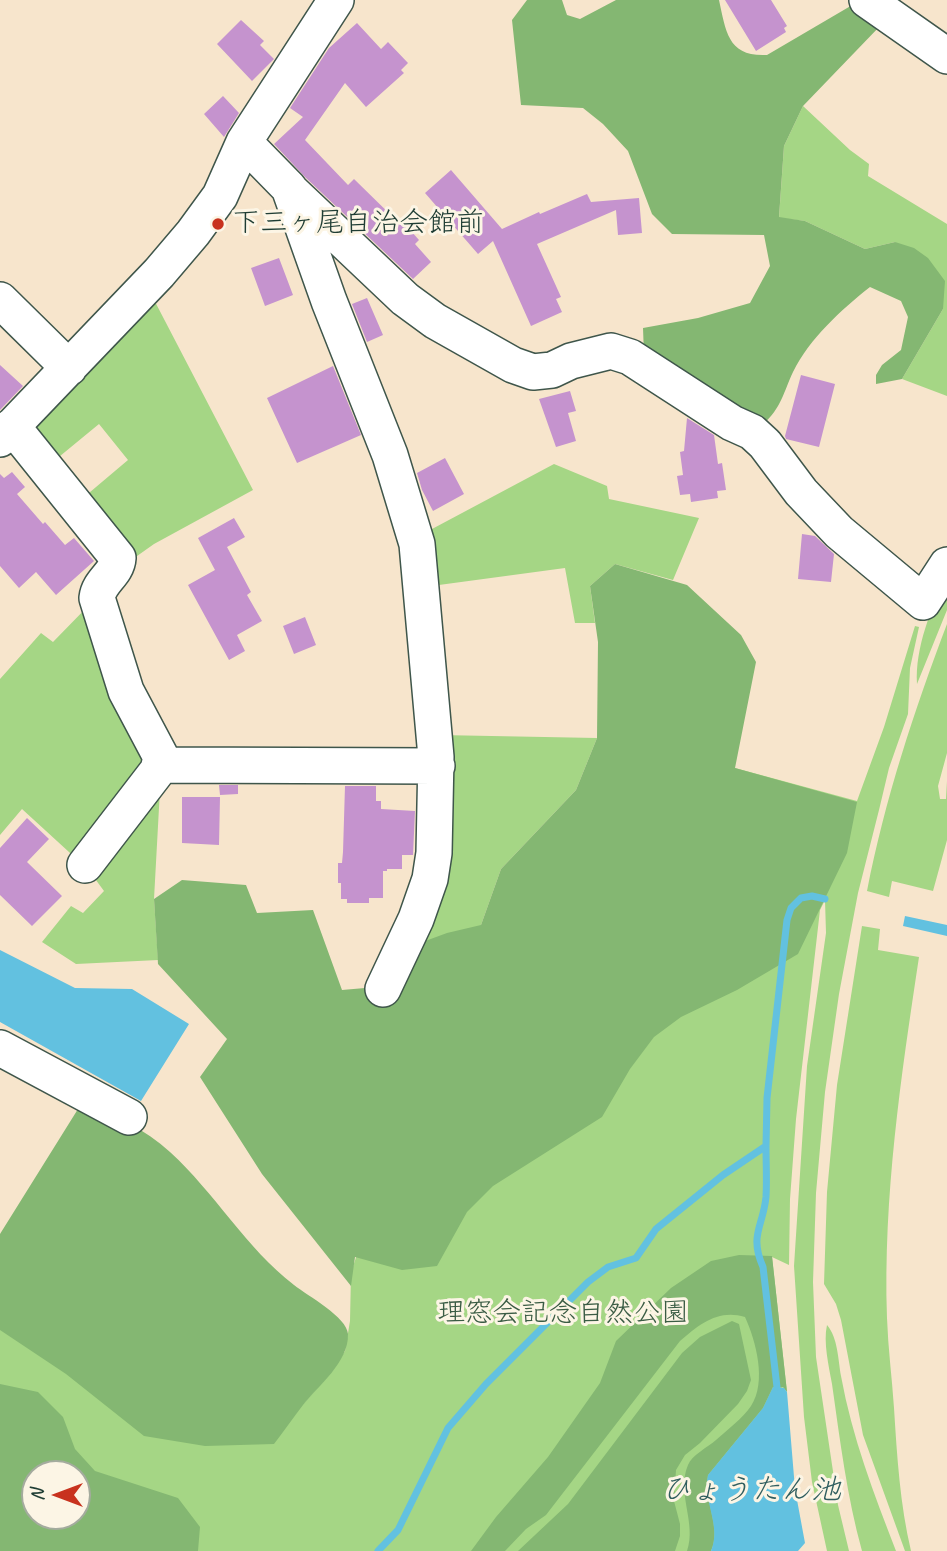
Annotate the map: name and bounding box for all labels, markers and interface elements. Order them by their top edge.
place label: 下三ヶ尾自治会館前 [232,207,484,241]
marker: 下三ヶ尾自治会館前 [210,216,226,232]
park label: 理窓会記念自然公園 [437,1297,689,1331]
north arrow [21,1460,91,1530]
water label: ひょうたん池 [661,1473,841,1509]
text: N [25,1489,49,1501]

